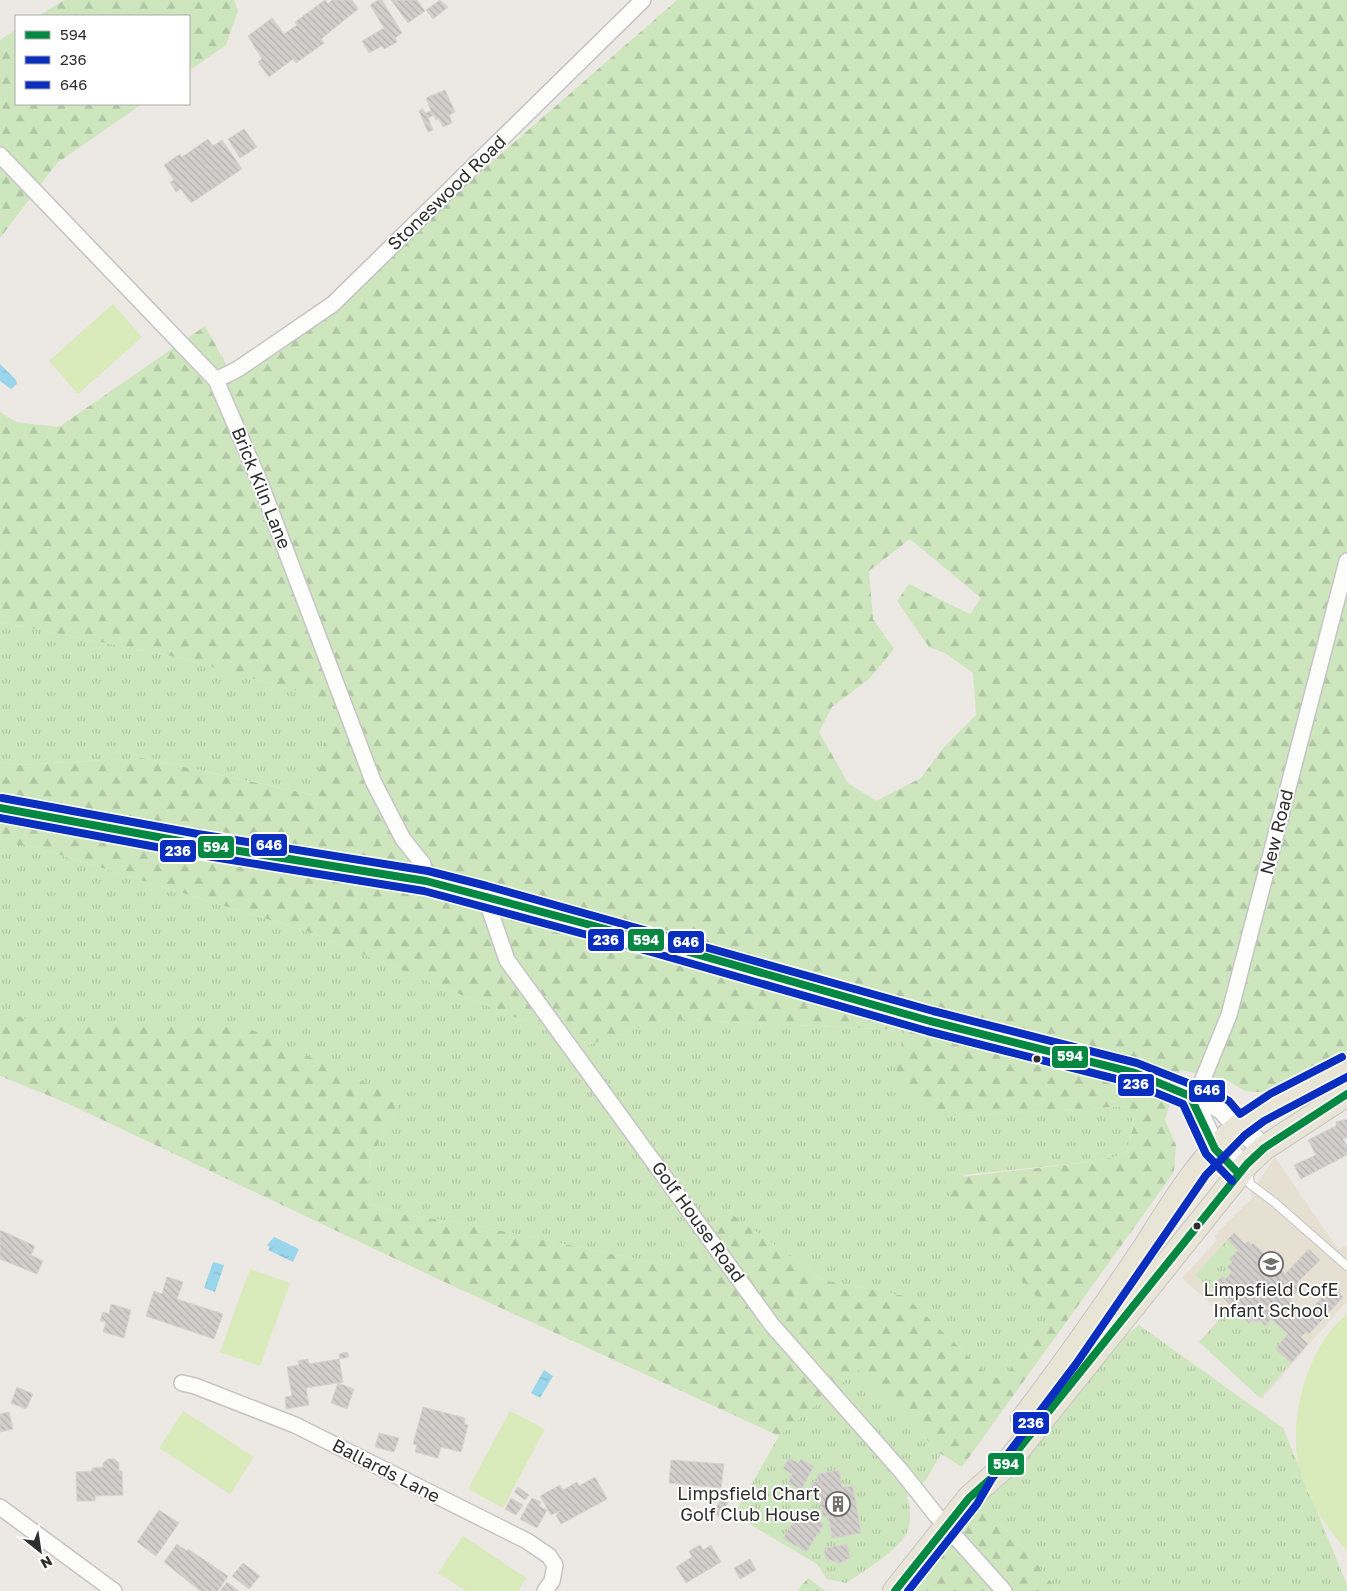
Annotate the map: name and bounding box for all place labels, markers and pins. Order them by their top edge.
unlabelled marker [1032,1054,1042,1064]
unlabelled marker [1192,1221,1202,1231]
school or university icon: Limpsfield CofE Infant School [1258,1251,1284,1277]
place label: Limpsfield CofE Infant School [1203,1278,1339,1321]
place label: Limpsfield Chart Golf Club House [677,1482,820,1525]
building icon: Limpsfield Chart Golf Club House [825,1491,851,1517]

